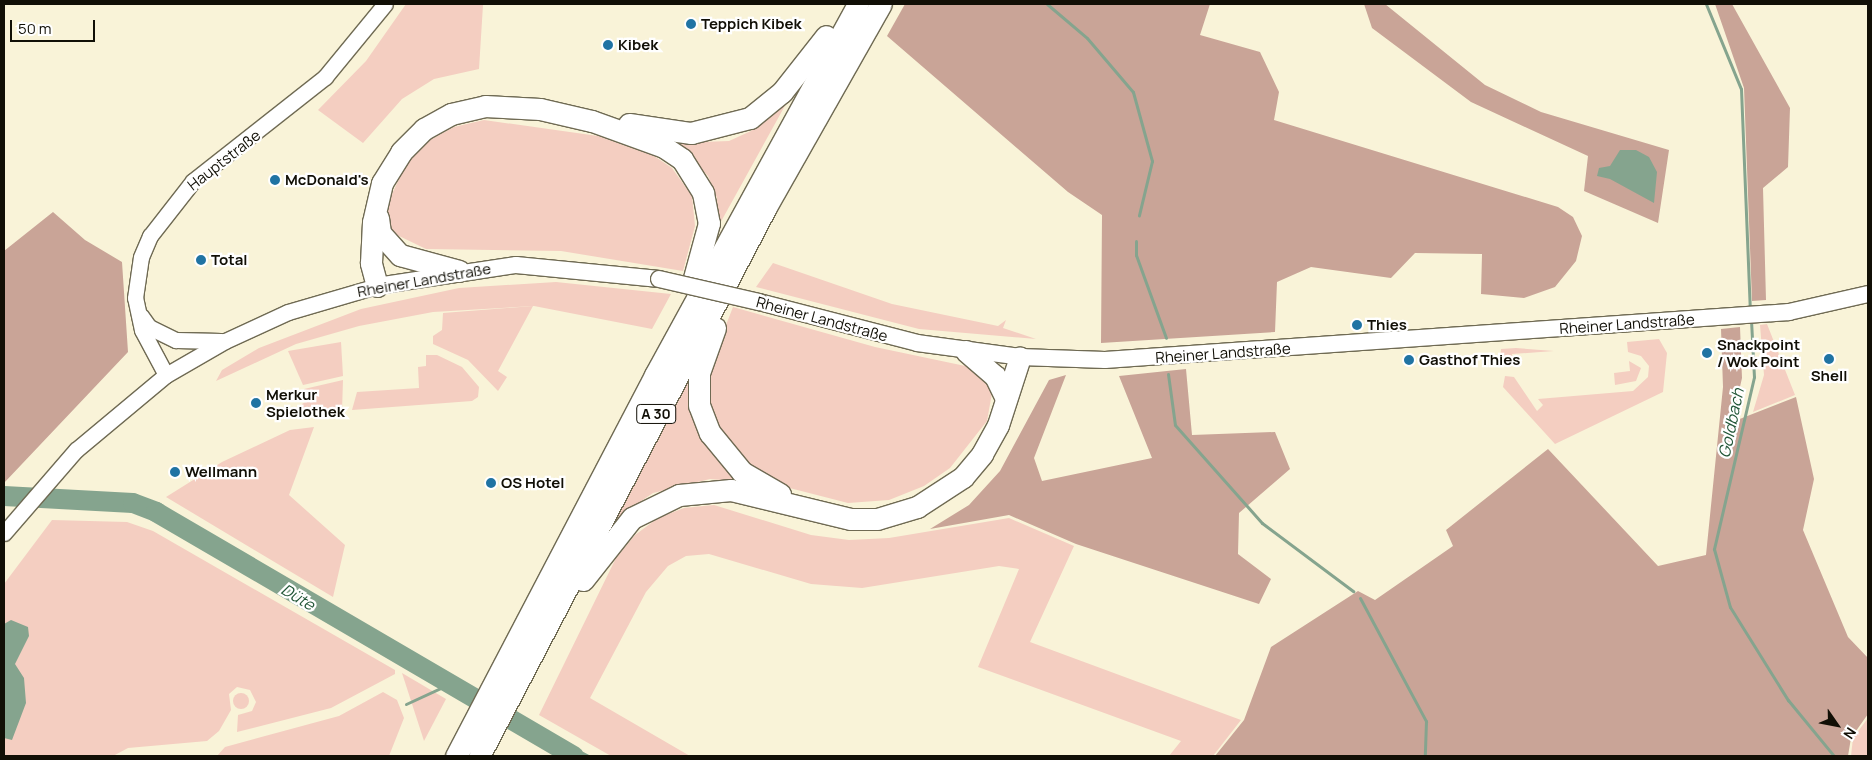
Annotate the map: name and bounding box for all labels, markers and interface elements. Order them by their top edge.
scale bar [12,10,98,42]
place label: Teppich Kibek [701,15,802,33]
text: 50 m [18,18,52,39]
marker: Teppich Kibek [685,18,697,30]
place label: Kibek [618,36,658,54]
marker: Kibek [602,39,614,51]
street label: Hauptstraße [184,126,264,194]
place label: McDonald's [285,171,369,189]
marker: McDonald's [269,174,281,186]
place label: Total [211,251,248,269]
marker: Total [195,254,207,266]
street label: Rheiner Landstraße [356,259,492,301]
street label: Rheiner Landstraße [754,293,890,345]
street label: Rheiner Landstraße [1559,310,1695,338]
place label: Thies [1367,316,1407,334]
marker: Thies [1351,319,1363,331]
place label: Snackpoint / Wok Point [1717,335,1800,370]
street label: Rheiner Landstraße [1155,339,1291,367]
marker: Snackpoint / Wok Point [1701,347,1713,359]
place label: Gasthof Thies [1419,351,1520,369]
marker: Shell [1823,353,1835,365]
marker: Gasthof Thies [1403,354,1415,366]
place label: Shell [1811,367,1847,385]
place label: Merkur Spielothek [266,385,345,420]
water label: Goldbach [1714,386,1748,460]
marker: Merkur Spielothek [250,397,262,409]
road number: A 30 [636,402,676,426]
place label: Wellmann [185,463,257,481]
marker: Wellmann [169,466,181,478]
place label: OS Hotel [501,474,565,492]
marker: OS Hotel [485,477,497,489]
water label: Düte [278,580,318,614]
north arrow [1812,700,1862,750]
text: N [1839,724,1861,743]

